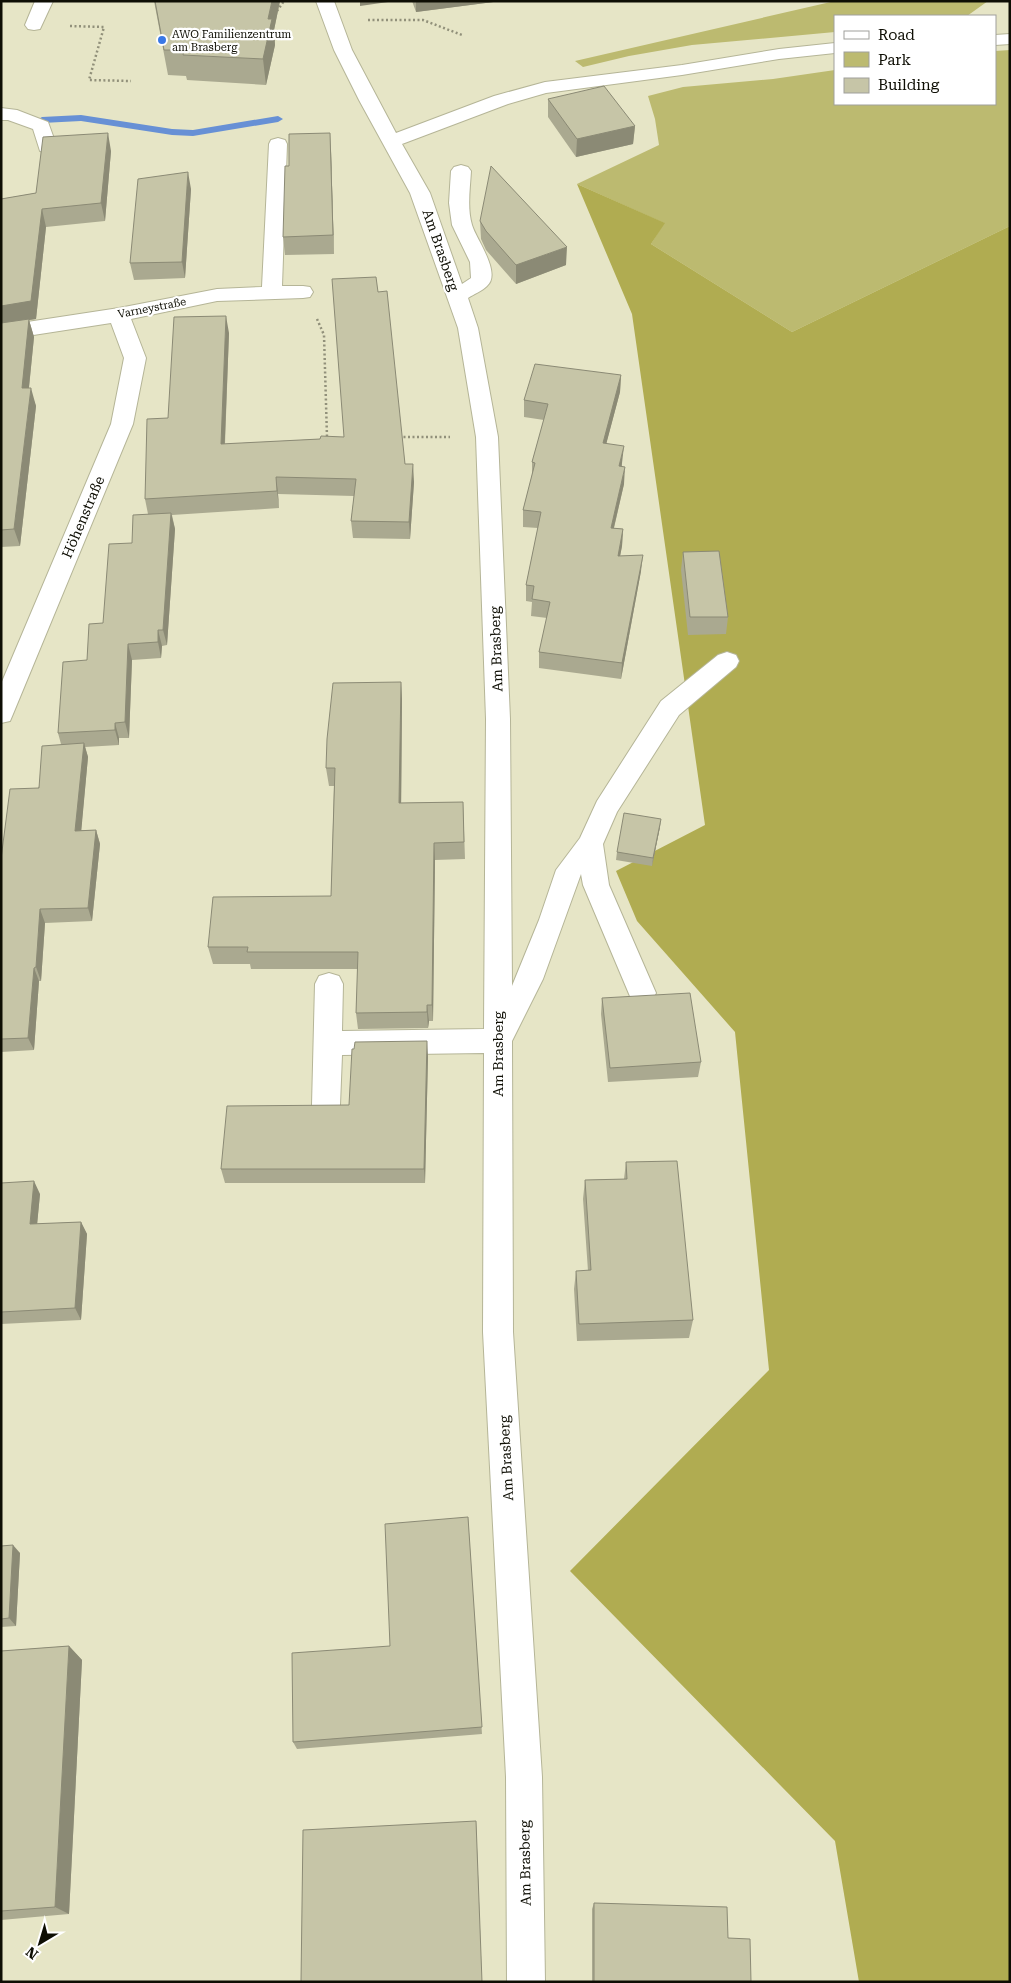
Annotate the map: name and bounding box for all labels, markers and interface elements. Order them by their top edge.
legend [834,15,996,105]
text: Road [878,26,915,44]
place label: AWO Familienzentrum am Brasberg [172,28,291,54]
marker: AWO Familienzentrum am Brasberg [156,34,168,46]
text: Park [878,51,912,69]
text: Building [878,76,940,94]
street label: Am Brasberg [420,207,463,293]
street label: Varneystraße [117,295,187,321]
street label: Höhenstraße [59,473,108,560]
street label: Am Brasberg [487,606,505,692]
street label: Am Brasberg [490,1011,506,1097]
street label: Am Brasberg [496,1415,516,1501]
street label: Am Brasberg [516,1820,534,1906]
north arrow [15,1918,65,1968]
text: N [23,1943,41,1963]

